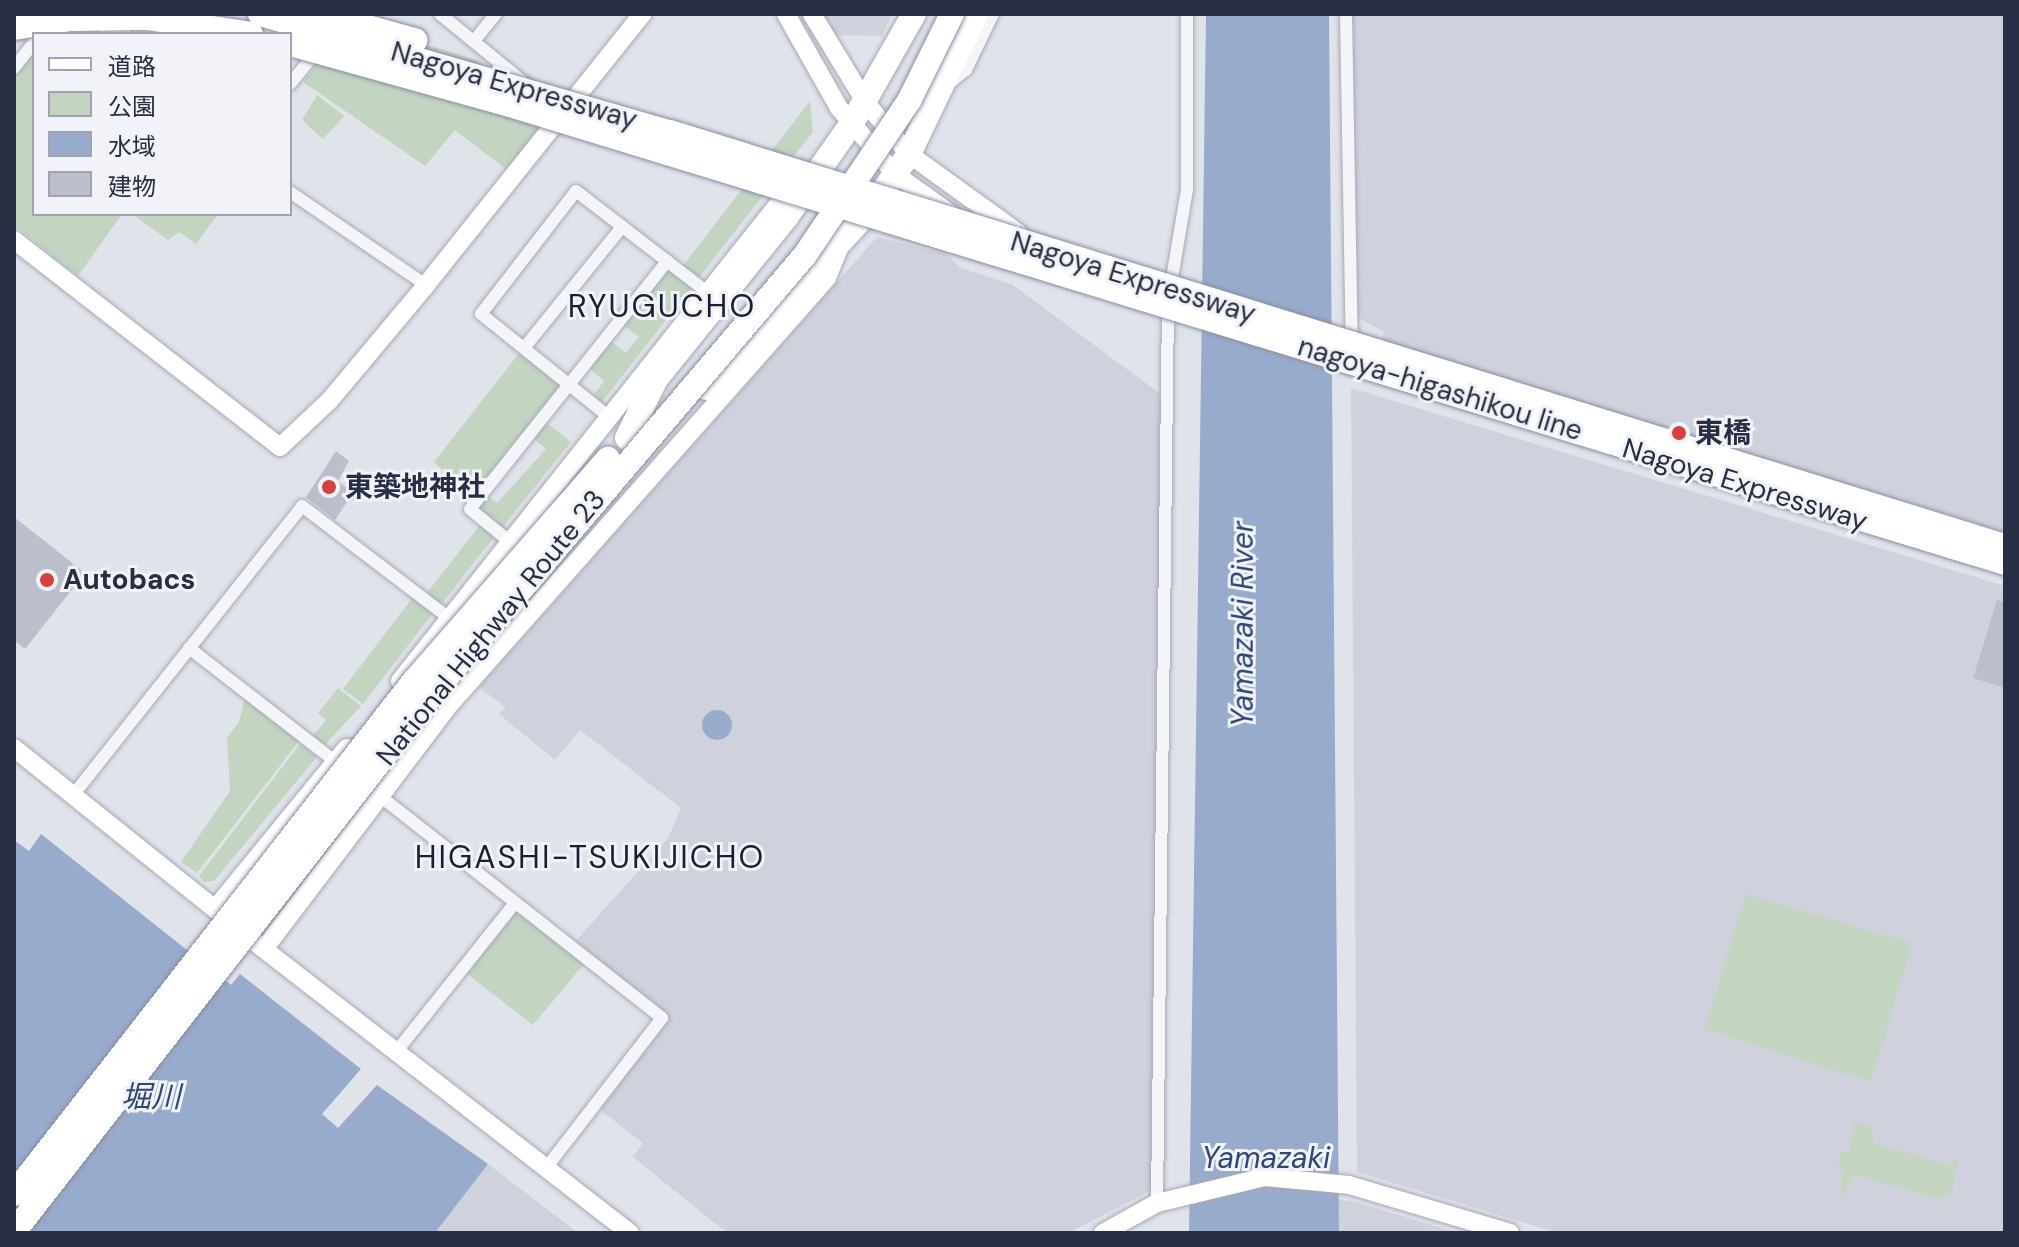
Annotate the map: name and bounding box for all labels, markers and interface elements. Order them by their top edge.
legend [32,32,292,216]
street label: Nagoya Expressway [387,35,641,137]
text: 道路 [108,51,156,82]
text: 公園 [108,91,156,122]
text: 水域 [108,131,156,162]
text: 建物 [108,171,156,202]
street label: Nagoya Expressway [1006,225,1260,331]
district label: RYUGUCHO [568,287,756,325]
street label: nagoya-higashikou line [1294,330,1586,448]
place label: 東橋 [1695,416,1751,450]
marker: 東橋 [1670,424,1688,442]
street label: Nagoya Expressway [1618,432,1872,538]
place label: 東築地神社 [345,470,485,504]
marker: 東築地神社 [320,478,338,496]
street label: National Highway Route 23 [369,483,613,773]
water label: Yamazaki River [1225,521,1261,727]
place label: Autobacs [63,563,195,597]
marker: Autobacs [38,571,56,589]
district label: HIGASHI-TSUKIJICHO [415,838,765,876]
water label: 堀川 [121,1079,181,1115]
water label: Yamazaki [1202,1140,1330,1176]

